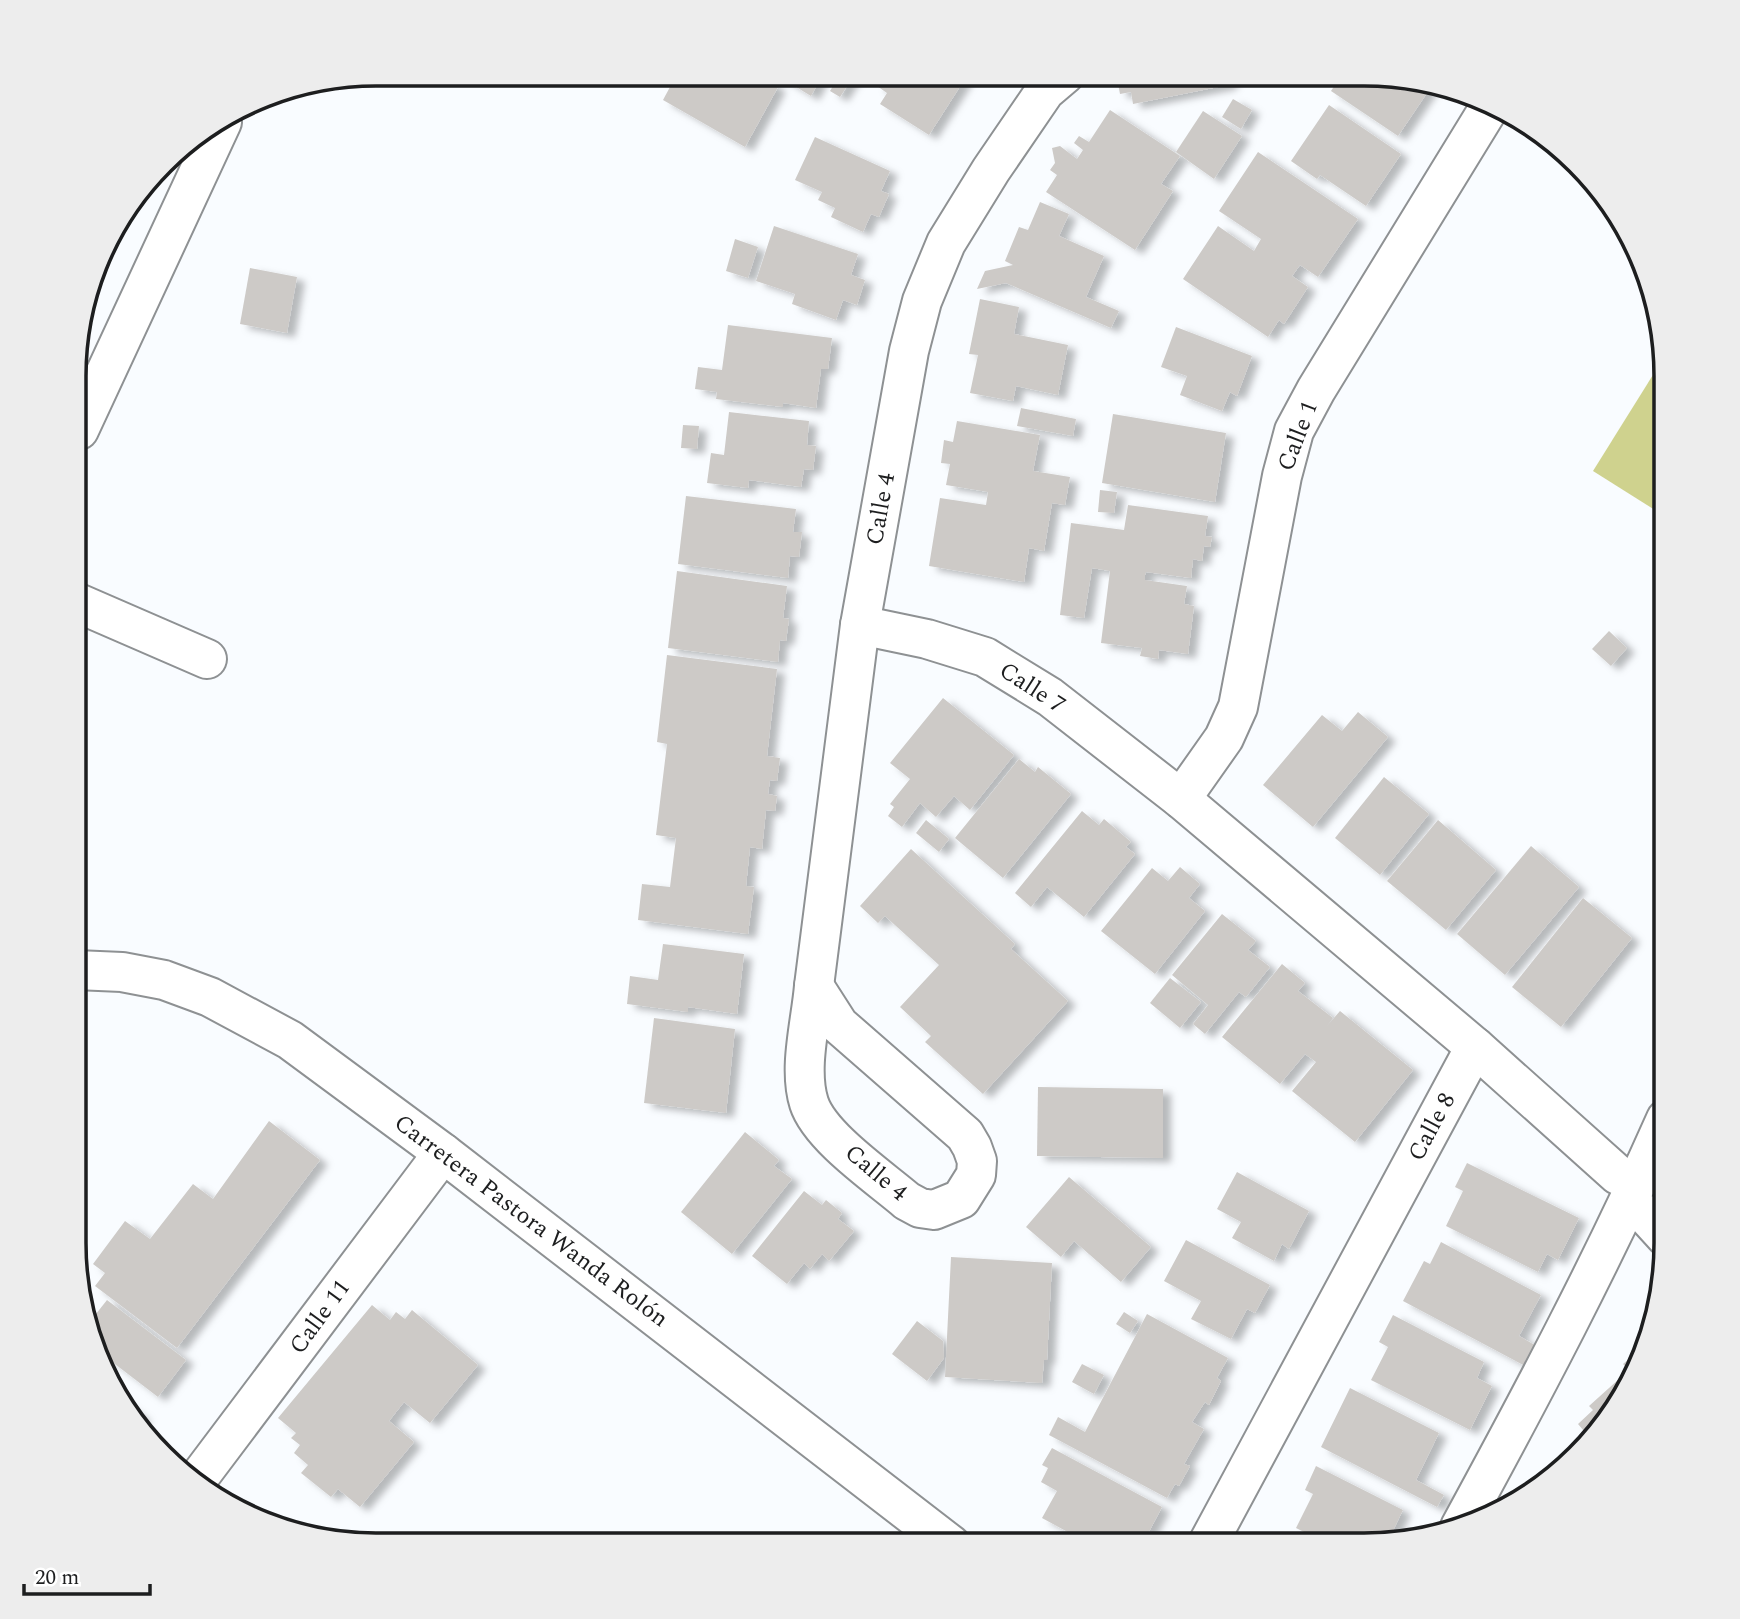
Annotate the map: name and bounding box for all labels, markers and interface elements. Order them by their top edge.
street label: Calle 1 [1268,396,1328,476]
street label: Calle 4 [857,470,905,548]
street label: Calle 7 [992,653,1072,723]
street label: Calle 8 [1399,1086,1465,1168]
street label: Carretera Pastora Wanda Rolón [386,1106,676,1336]
street label: Calle 4 [837,1136,915,1210]
street label: Calle 11 [281,1272,359,1362]
scale bar [24,1552,150,1596]
text: 20 m [35,1562,79,1594]

